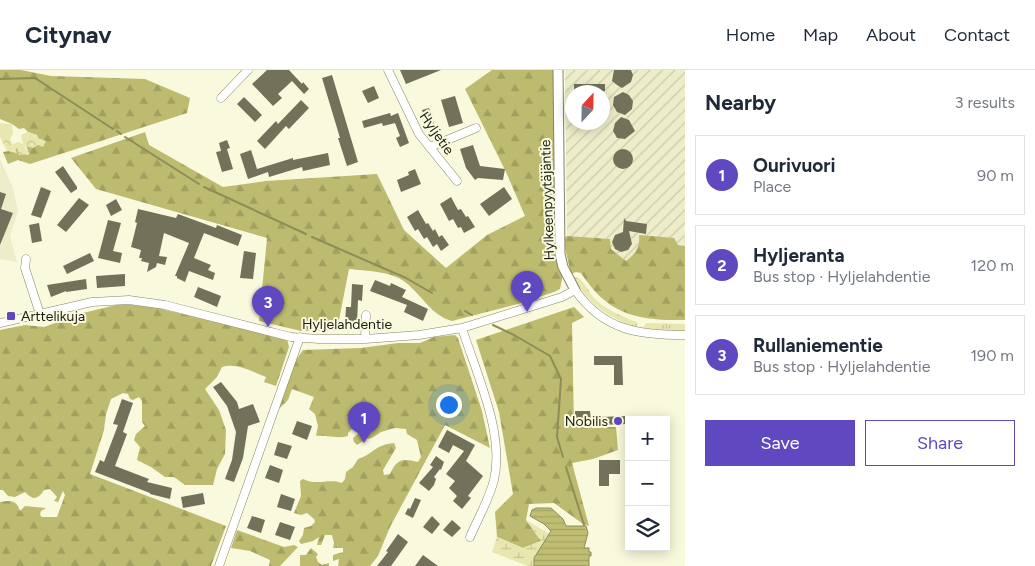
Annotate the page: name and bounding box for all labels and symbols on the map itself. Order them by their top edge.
north arrow [565,85,610,130]
street label: Hyljetie [416,109,458,158]
street label: Hylkeenpyytäjäntie [537,139,558,261]
pin: 2 [511,271,543,312]
pin: 3 [252,286,284,327]
place label: Arttelikuja [21,308,85,325]
marker: Arttelikuja [5,310,17,322]
street label: Hyljelahdentie [302,316,392,333]
your location [436,392,462,418]
pin: 1 [348,402,380,443]
place label: Nobilis [565,413,608,430]
marker: Nobilis [612,415,624,427]

